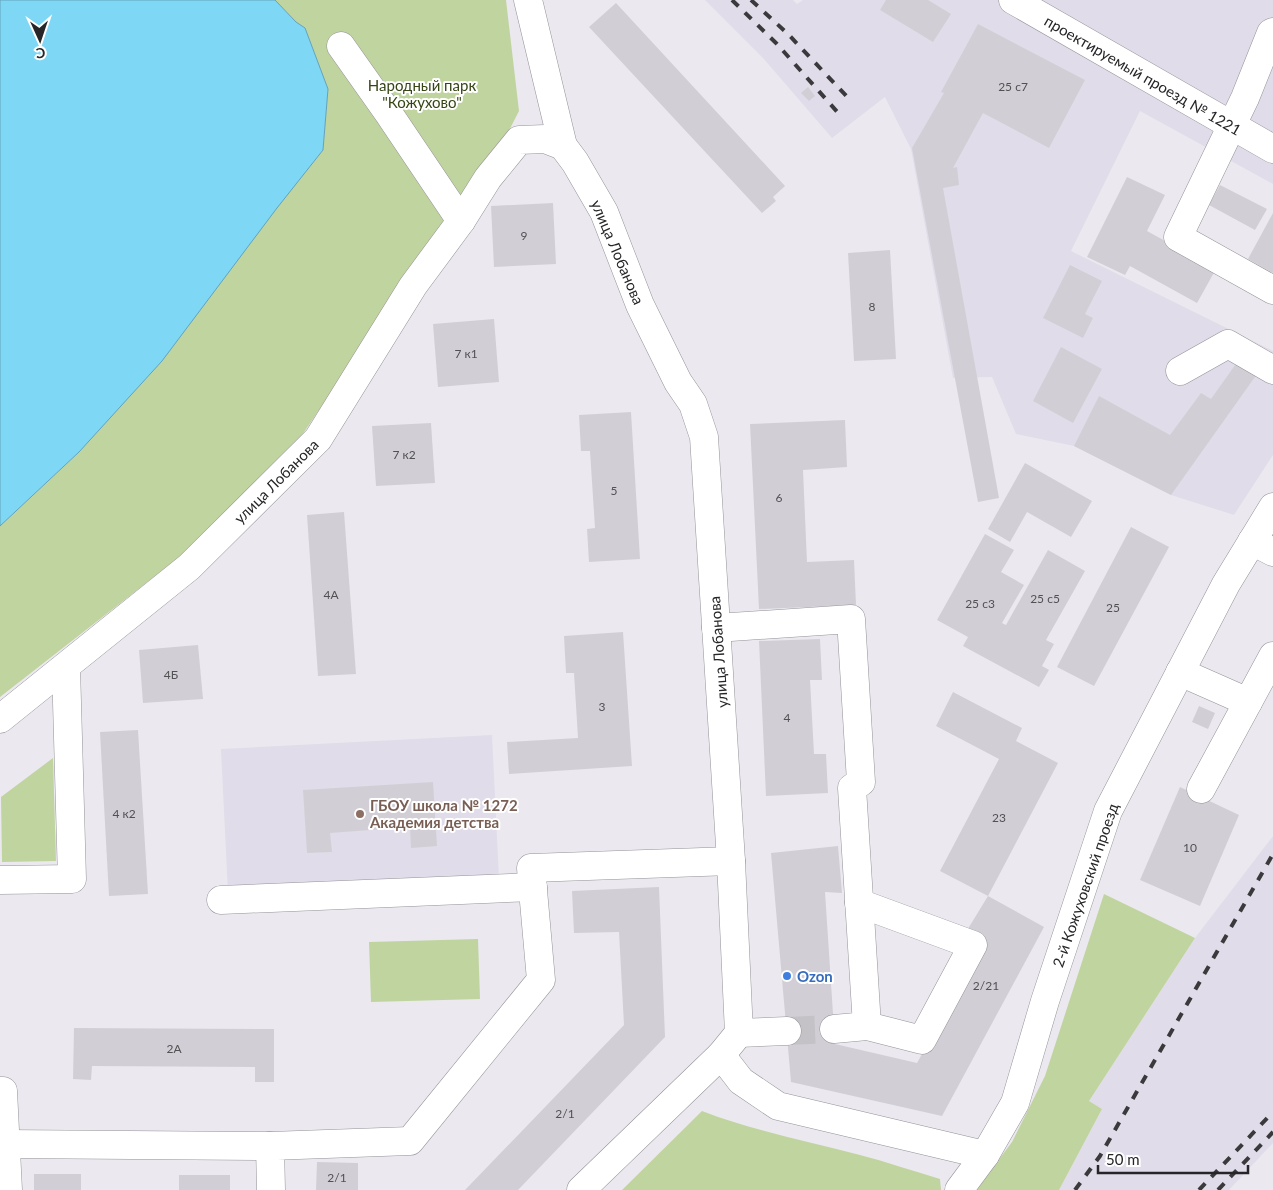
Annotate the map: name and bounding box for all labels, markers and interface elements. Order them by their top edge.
street label: проектируемый проезд № 1221 [1042,11,1244,139]
north arrow [15,15,65,65]
text: С [35,45,46,62]
park label: Народный парк "Кожухово" [368,76,476,111]
house number: 25 с7 [998,79,1028,94]
street label: улица Лобанова [588,197,648,307]
house number: 9 [521,228,528,243]
house number: 8 [869,299,876,314]
house number: 7 к1 [454,346,478,361]
street label: улица Лобанова [230,435,322,527]
house number: 7 к2 [392,447,416,462]
house number: 5 [611,483,618,498]
house number: 6 [776,490,783,505]
house number: 4А [323,587,339,602]
house number: 25 с5 [1030,591,1060,606]
street label: улица Лобанова [705,595,731,709]
house number: 25 с3 [965,596,995,611]
house number: 25 [1106,600,1120,615]
house number: 4Б [164,667,178,682]
house number: 3 [599,699,606,714]
house number: 4 [784,710,791,725]
place label: ГБОУ школа № 1272 Академия детства [369,796,518,831]
street label: 2-й Кожуховский проезд [1048,801,1122,969]
house number: 4 к2 [112,806,136,821]
marker: ГБОУ школа № 1272 Академия детства [354,808,366,820]
house number: 23 [992,810,1006,825]
house number: 10 [1183,840,1197,855]
place label: Ozon [797,967,833,985]
marker: Ozon [781,970,793,982]
house number: 2/21 [973,978,999,993]
house number: 2А [166,1041,182,1056]
house number: 2/1 [555,1106,575,1121]
scale bar [1098,1142,1248,1174]
text: 50 m [1106,1150,1140,1168]
house number: 2/1 [327,1170,347,1185]

